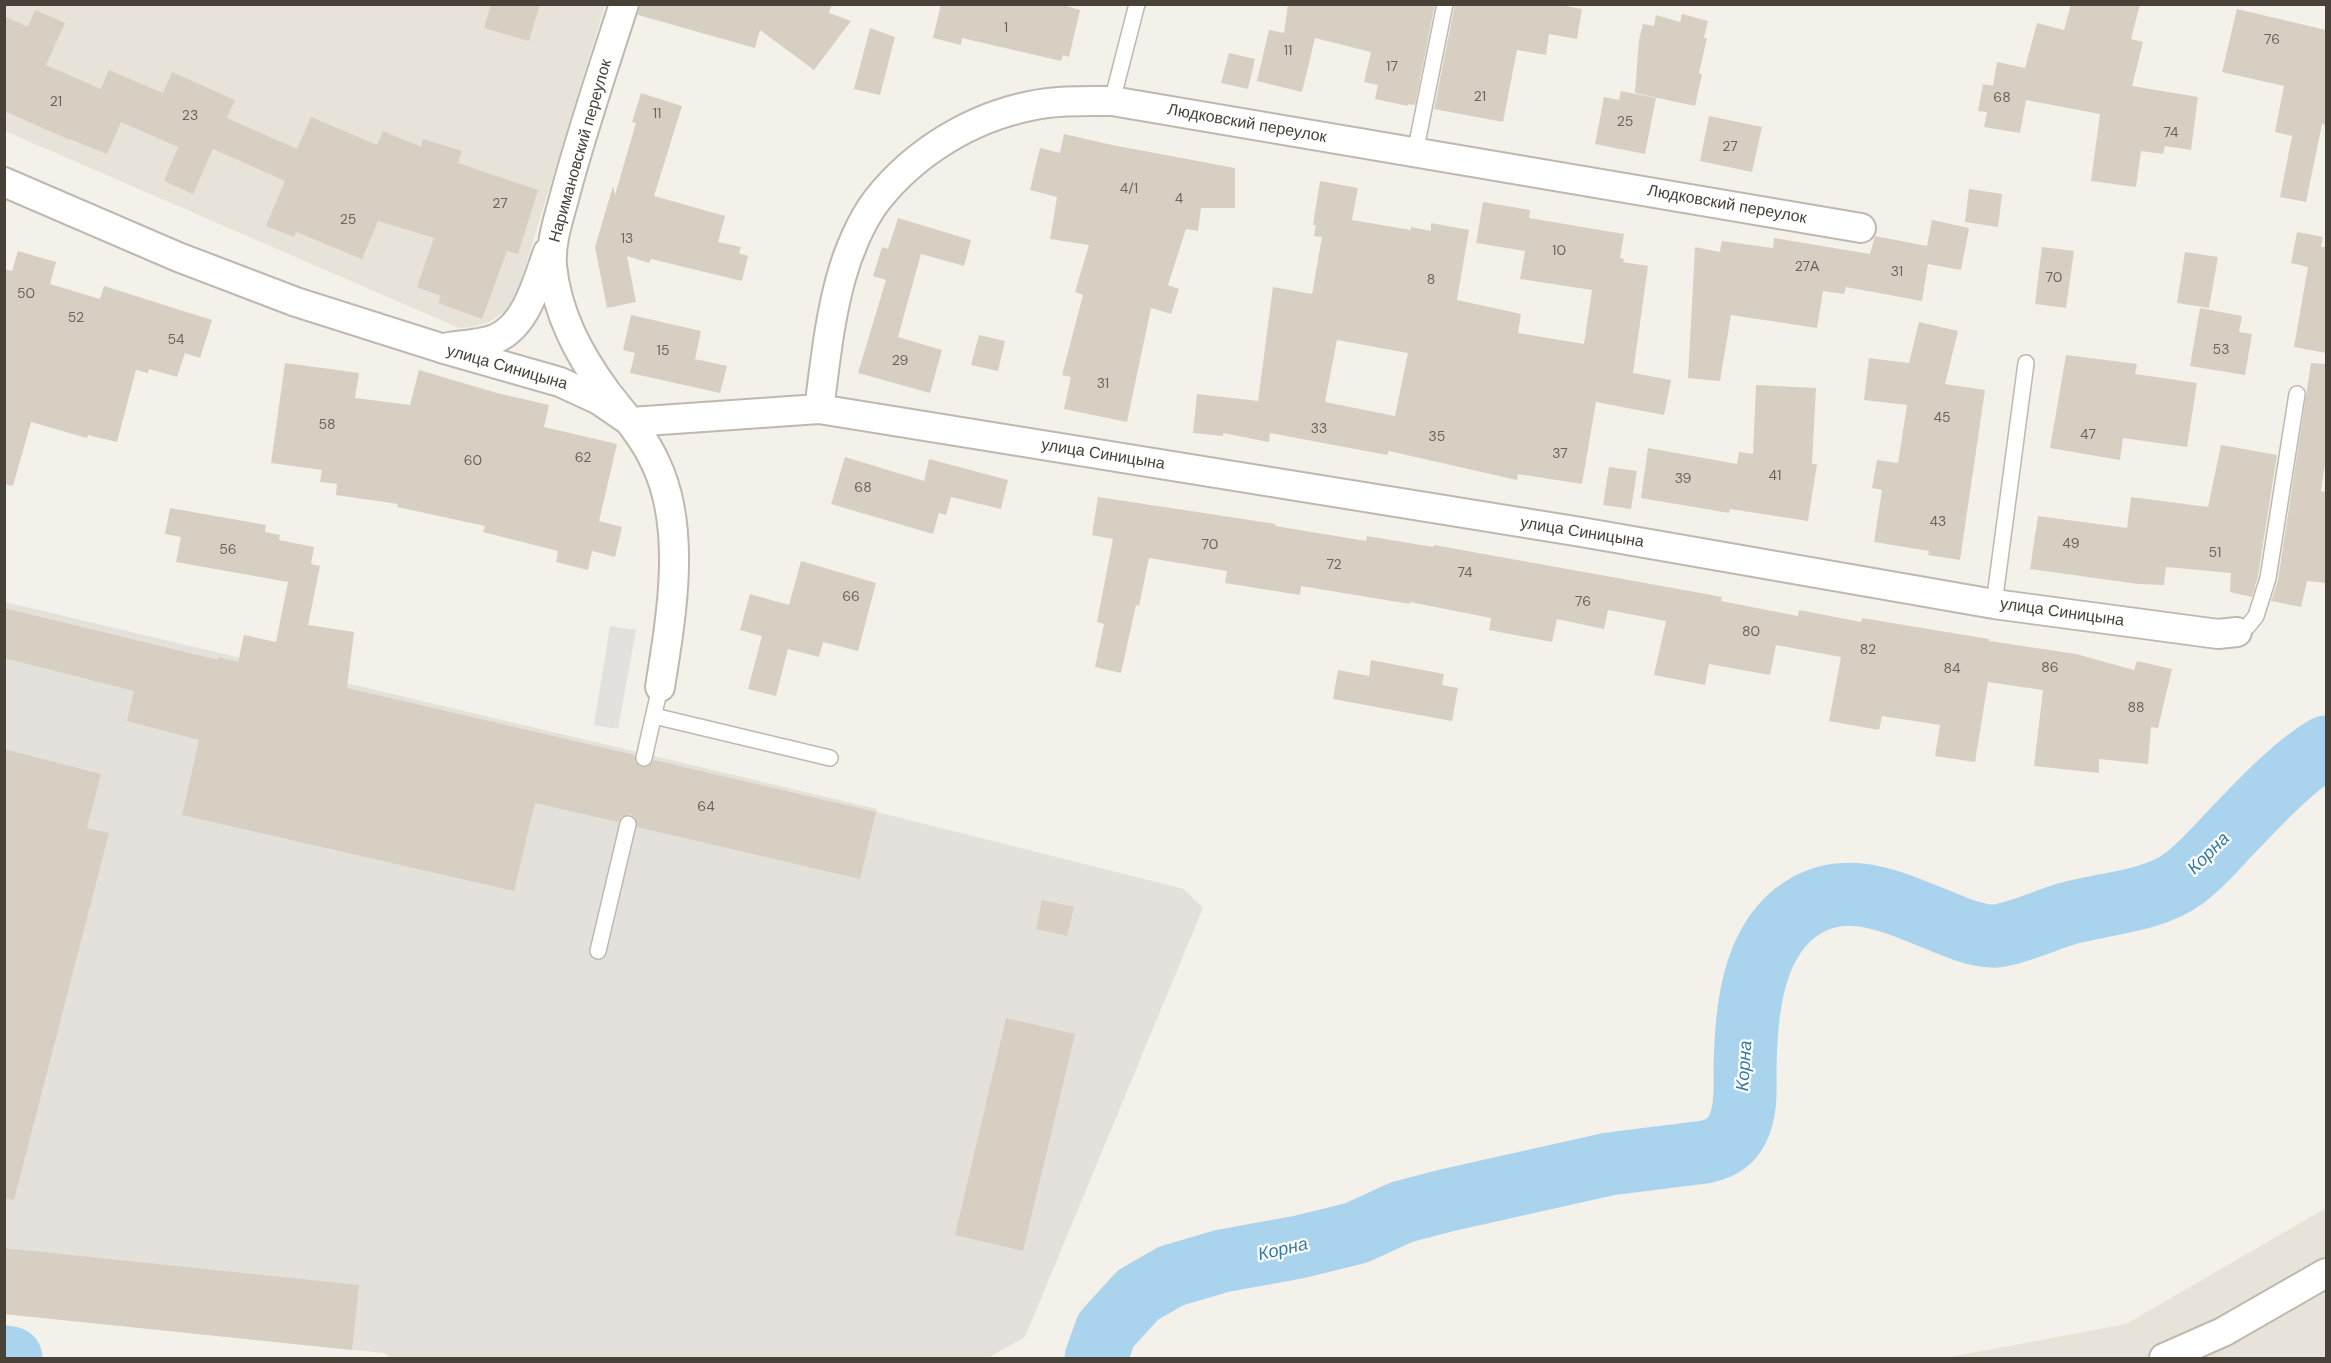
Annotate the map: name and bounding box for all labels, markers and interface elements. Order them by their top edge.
house number: 1 [1004,20,1008,36]
house number: 76 [2264,32,2280,48]
house number: 11 [1284,43,1292,59]
street label: Наримановский переулок [546,57,616,245]
house number: 17 [1386,59,1398,75]
house number: 21 [1474,89,1486,105]
house number: 68 [1993,90,2011,106]
house number: 21 [50,94,62,110]
street label: Людковский переулок [1166,101,1328,147]
house number: 11 [653,106,661,122]
house number: 23 [182,108,198,124]
house number: 25 [1617,114,1633,130]
house number: 74 [2163,125,2179,141]
house number: 27 [1722,139,1738,155]
house number: 4/1 [1120,181,1138,197]
street label: Людковский переулок [1646,182,1808,228]
house number: 4 [1175,191,1183,207]
house number: 27 [492,196,508,212]
house number: 25 [340,212,356,228]
house number: 13 [621,231,633,247]
house number: 10 [1552,243,1566,259]
house number: 27А [1795,259,1819,275]
house number: 31 [1891,264,1903,280]
house number: 70 [2046,270,2062,286]
house number: 8 [1427,272,1435,288]
house number: 50 [17,286,35,302]
house number: 52 [68,310,84,326]
house number: 54 [167,332,185,348]
street label: улица Синицына [444,342,570,394]
house number: 53 [2213,342,2229,358]
house number: 15 [657,343,669,359]
house number: 29 [892,353,908,369]
house number: 31 [1097,376,1109,392]
house number: 45 [1933,410,1951,426]
house number: 58 [318,417,336,433]
house number: 33 [1311,421,1327,437]
house number: 47 [2080,427,2096,443]
house number: 35 [1429,429,1445,445]
street label: улица Синицына [1040,436,1166,474]
house number: 37 [1552,446,1568,462]
house number: 62 [575,450,591,466]
house number: 60 [464,453,482,469]
house number: 41 [1769,468,1781,484]
house number: 39 [1675,471,1691,487]
house number: 68 [854,480,872,496]
street label: улица Синицына [1519,514,1645,552]
house number: 43 [1930,514,1946,530]
house number: 49 [2062,536,2080,552]
house number: 70 [1202,537,1218,553]
house number: 56 [219,542,237,558]
house number: 51 [2209,545,2221,561]
house number: 72 [1326,557,1342,573]
house number: 74 [1457,565,1473,581]
house number: 66 [842,589,860,605]
house number: 76 [1575,594,1591,610]
street label: улица Синицына [1999,595,2125,631]
house number: 80 [1742,624,1760,640]
house number: 82 [1860,642,1876,658]
house number: 86 [2041,660,2059,676]
house number: 84 [1943,661,1961,677]
house number: 88 [2127,700,2145,716]
house number: 64 [697,799,715,815]
water label: Корна [2183,828,2235,880]
water label: Корна [1732,1040,1758,1092]
water label: Корна [1256,1234,1310,1266]

